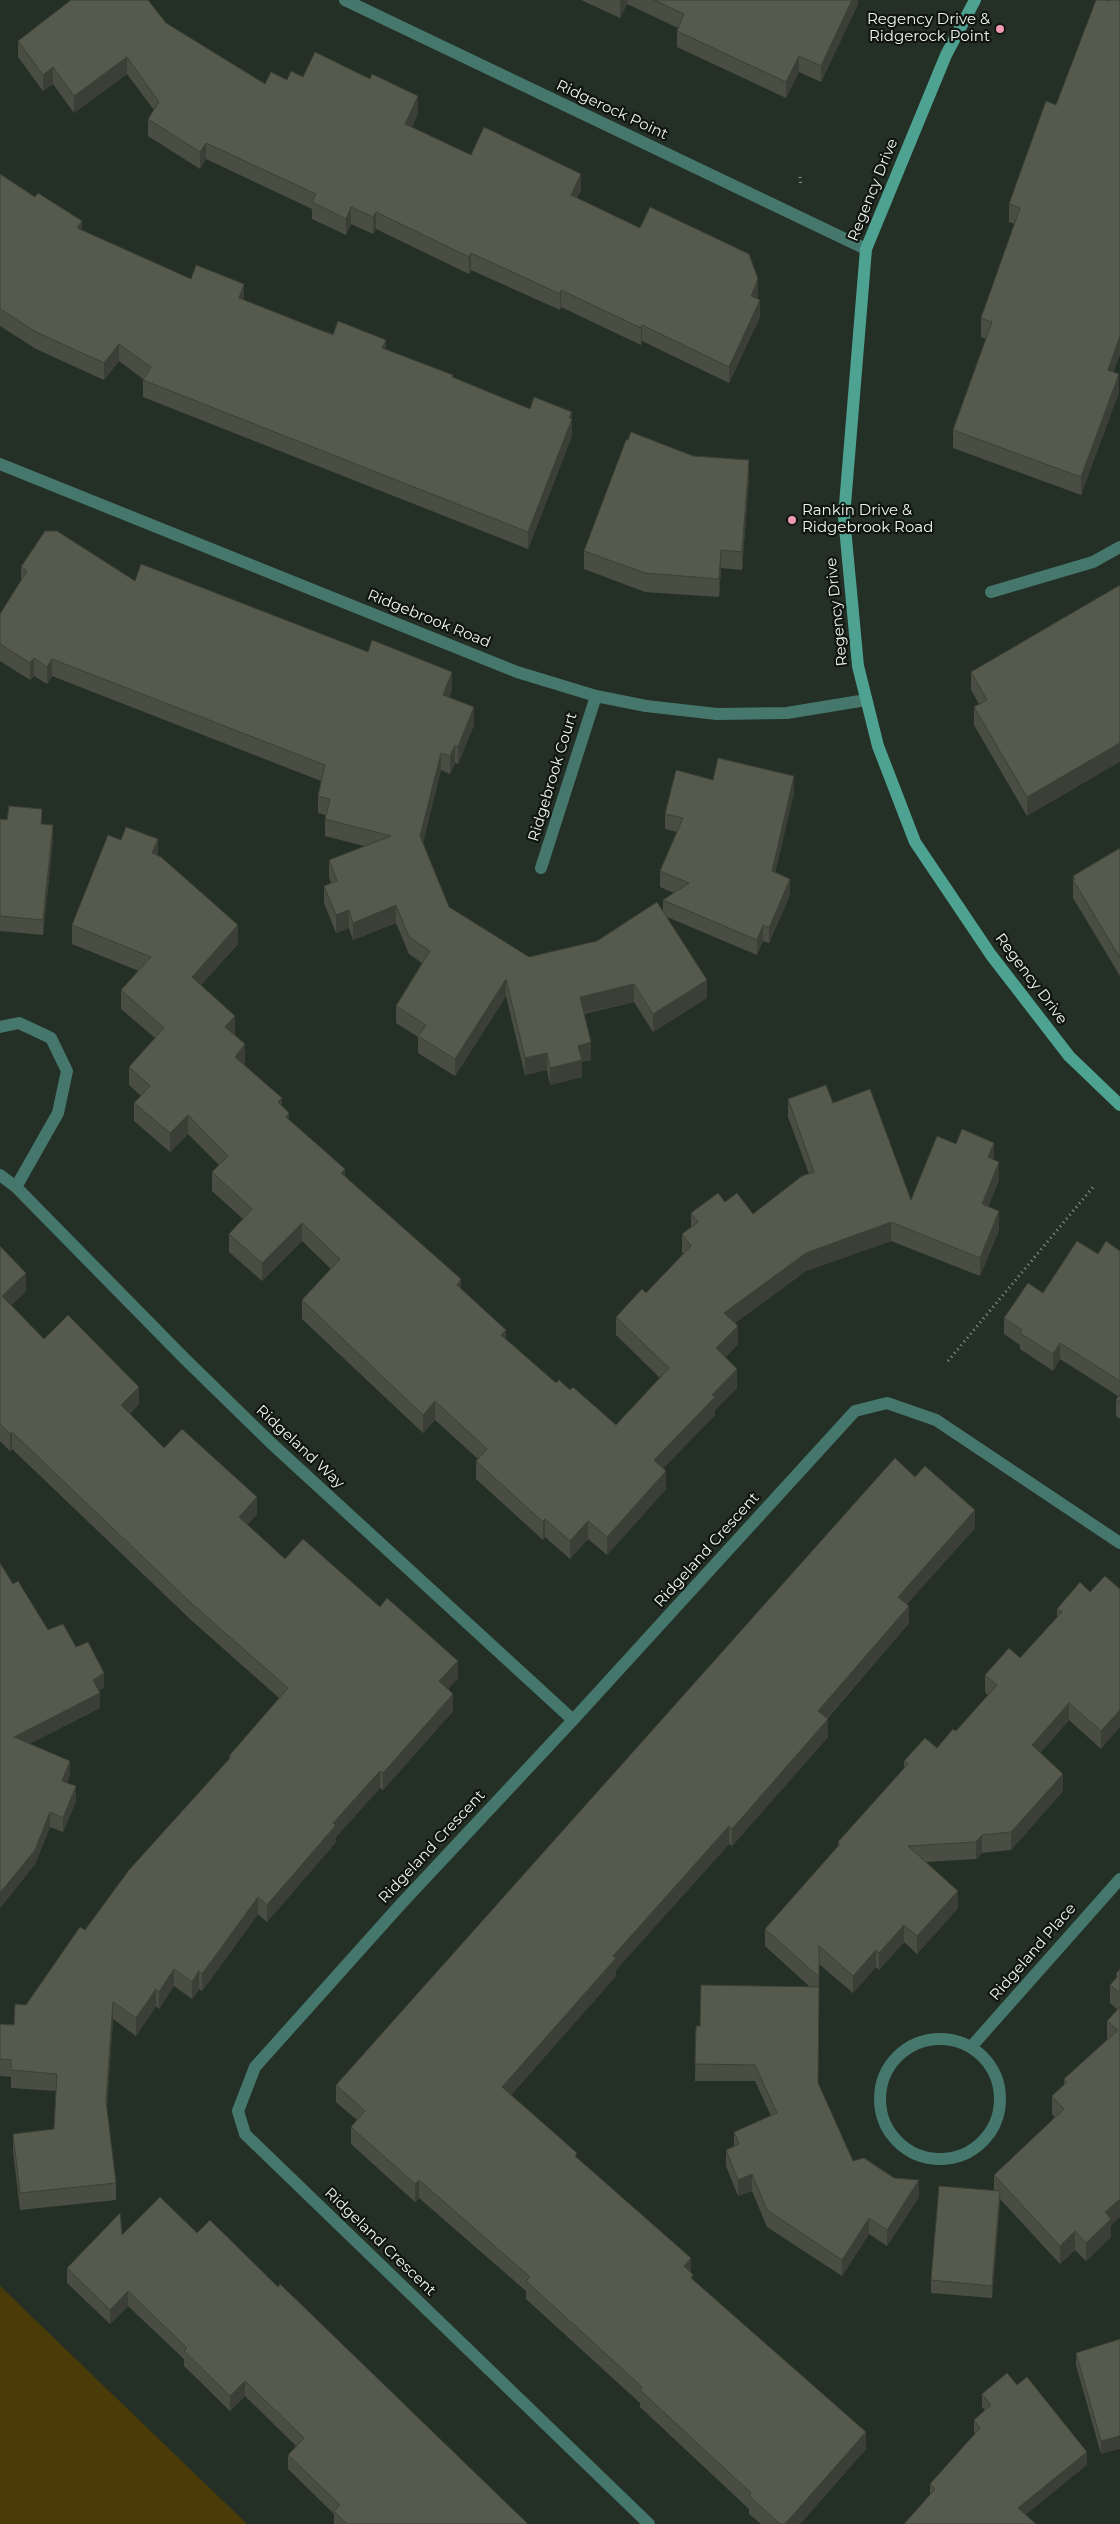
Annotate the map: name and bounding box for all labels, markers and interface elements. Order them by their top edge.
place label: Regency Drive & Ridgerock Point [867,11,990,46]
marker: Regency Drive & Ridgerock Point [994,23,1006,35]
street label: Ridgerock Point [553,76,671,144]
street label: Regency Drive [844,136,902,244]
place label: Rankin Drive & Ridgebrook Road [802,502,933,537]
marker: Rankin Drive & Ridgebrook Road [786,514,798,526]
street label: Regency Drive [822,557,852,667]
street label: Ridgebrook Road [365,586,493,652]
street label: Ridgebrook Court [525,710,581,844]
street label: Regency Drive [991,930,1071,1028]
street label: Ridgeland Way [252,1402,348,1492]
street label: Ridgeland Crescent [651,1489,763,1611]
street label: Ridgeland Crescent [375,1787,489,1907]
street label: Ridgeland Place [986,1900,1080,2004]
street label: Ridgeland Crescent [321,2184,439,2300]

